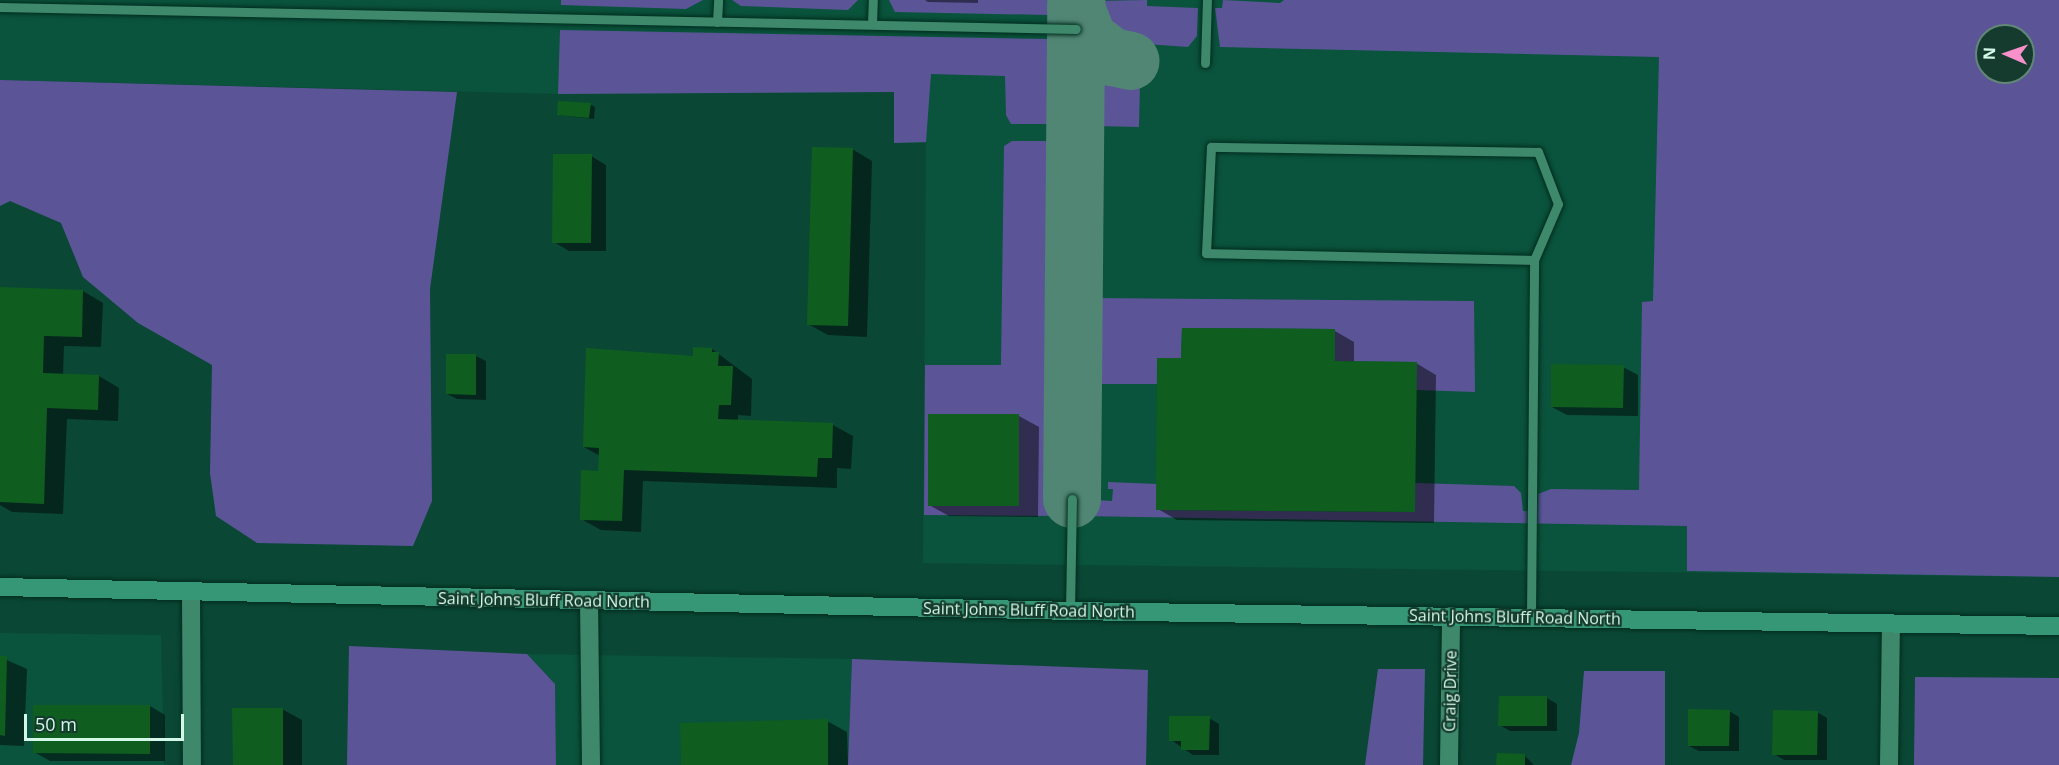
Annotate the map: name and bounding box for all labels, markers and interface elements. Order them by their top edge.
north arrow [1975,24,2035,84]
text: N [1978,47,2000,60]
street label: Saint Johns Bluff Road North [438,589,650,611]
street label: Saint Johns Bluff Road North [923,599,1135,621]
street label: Saint Johns Bluff Road North [1409,606,1621,628]
street label: Craig Drive [1440,650,1460,732]
scale bar [27,702,188,740]
text: 50 m [35,712,77,736]

